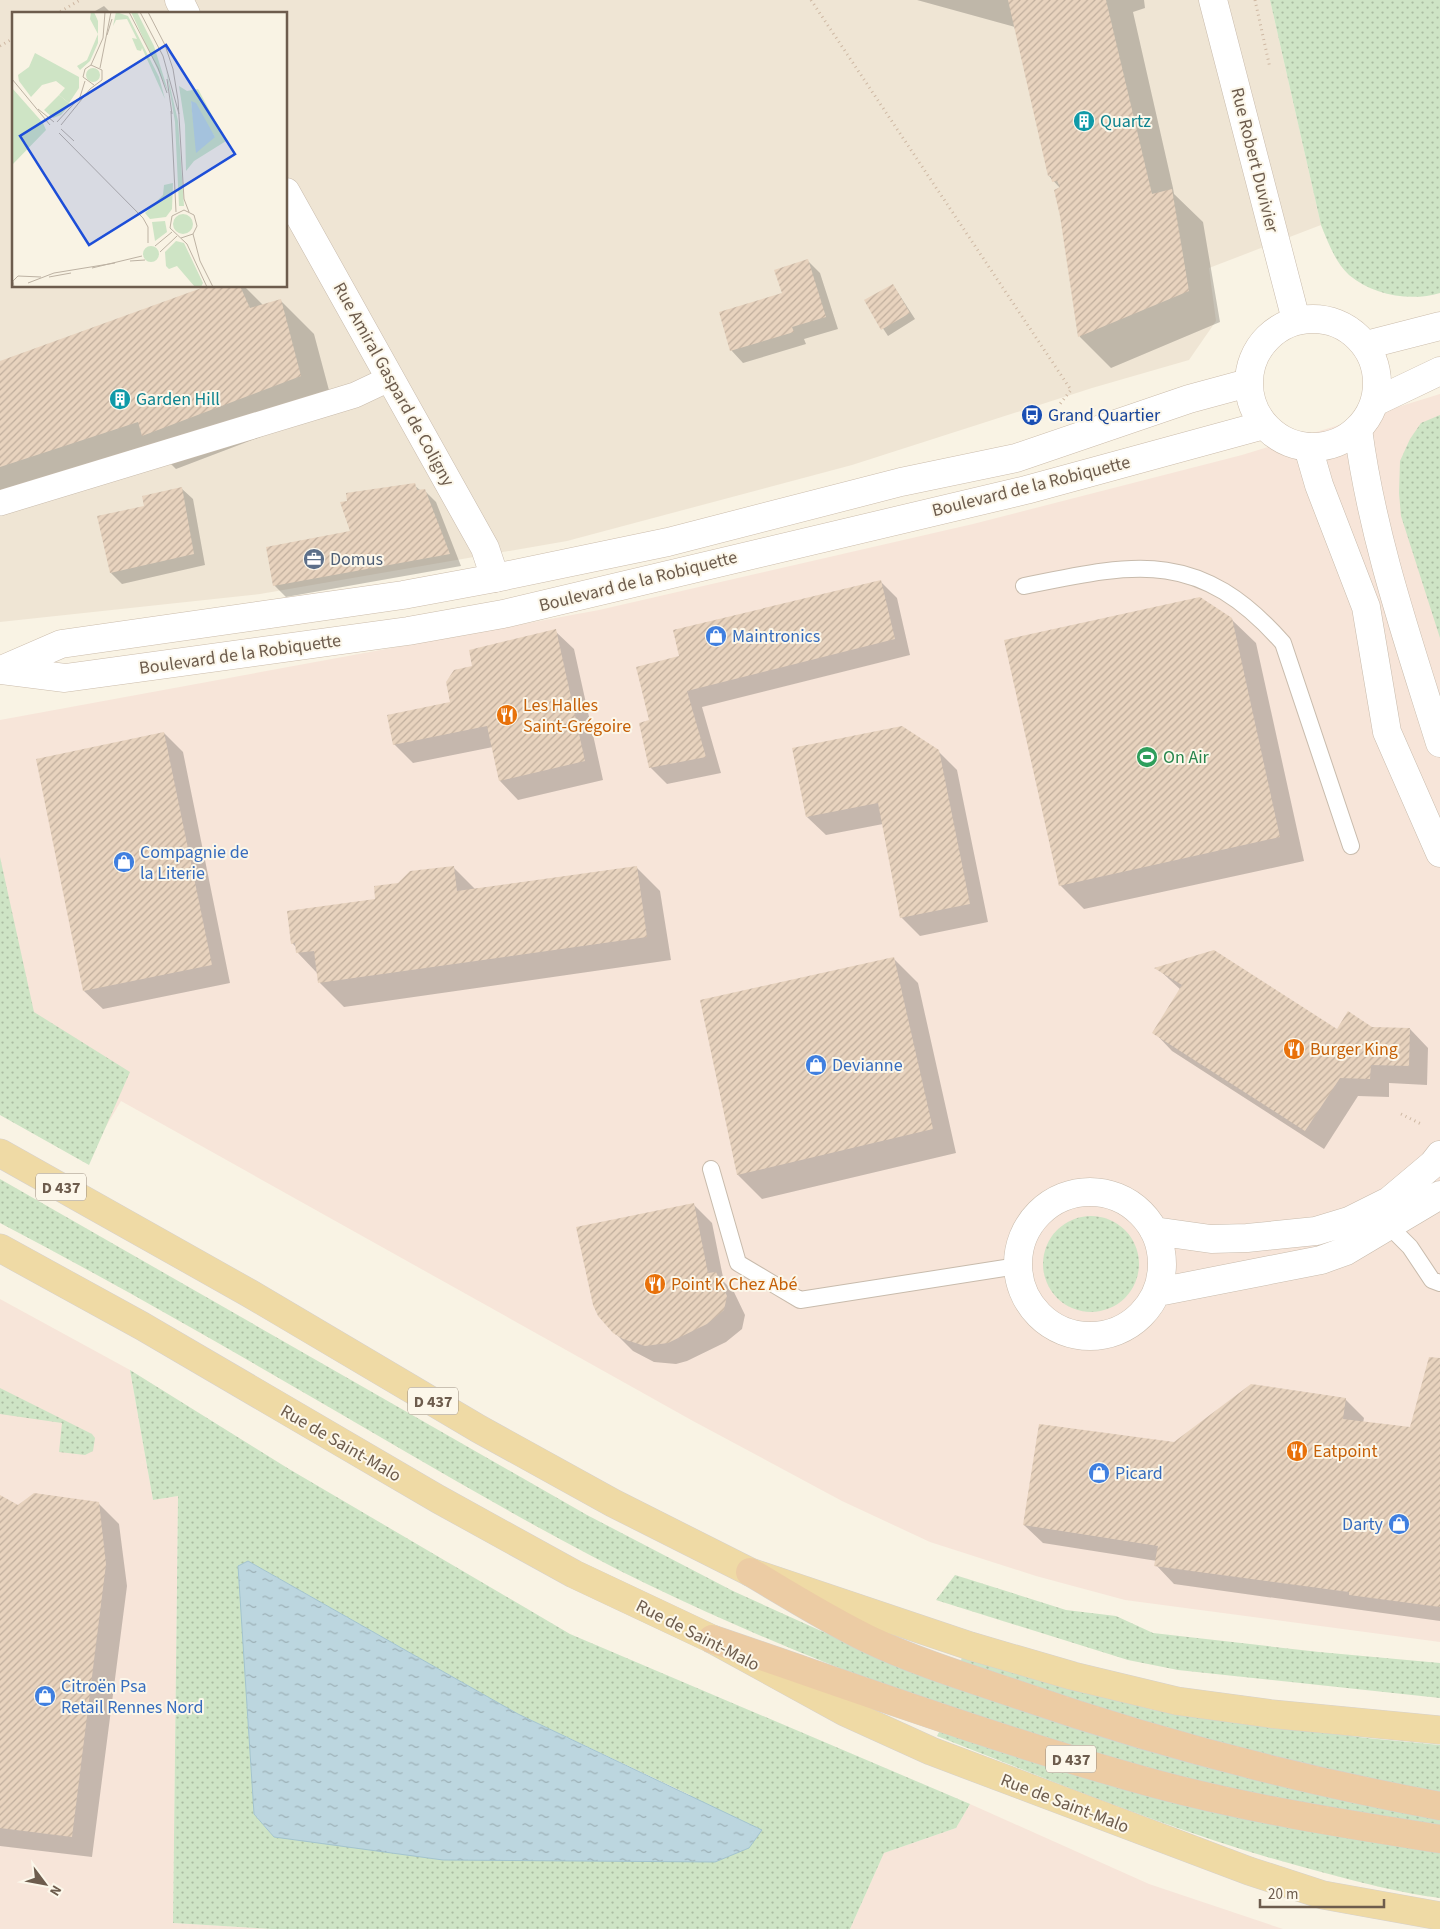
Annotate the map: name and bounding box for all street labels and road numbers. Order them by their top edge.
street label: Rue Robert Duvivier [1224,85,1285,236]
street label: Rue Amiral Gaspard de Coligny [327,278,460,491]
street label: Boulevard de la Robiquette [929,450,1133,523]
street label: Boulevard de la Robiquette [536,545,740,618]
street label: Boulevard de la Robiquette [138,628,343,681]
road number: D 437 [36,1174,86,1200]
road number: D 437 [408,1388,458,1414]
street label: Rue de Saint-Malo [276,1399,406,1488]
street label: Rue de Saint-Malo [632,1593,764,1677]
road number: D 437 [1046,1746,1096,1772]
street label: Rue de Saint-Malo [997,1767,1133,1839]

